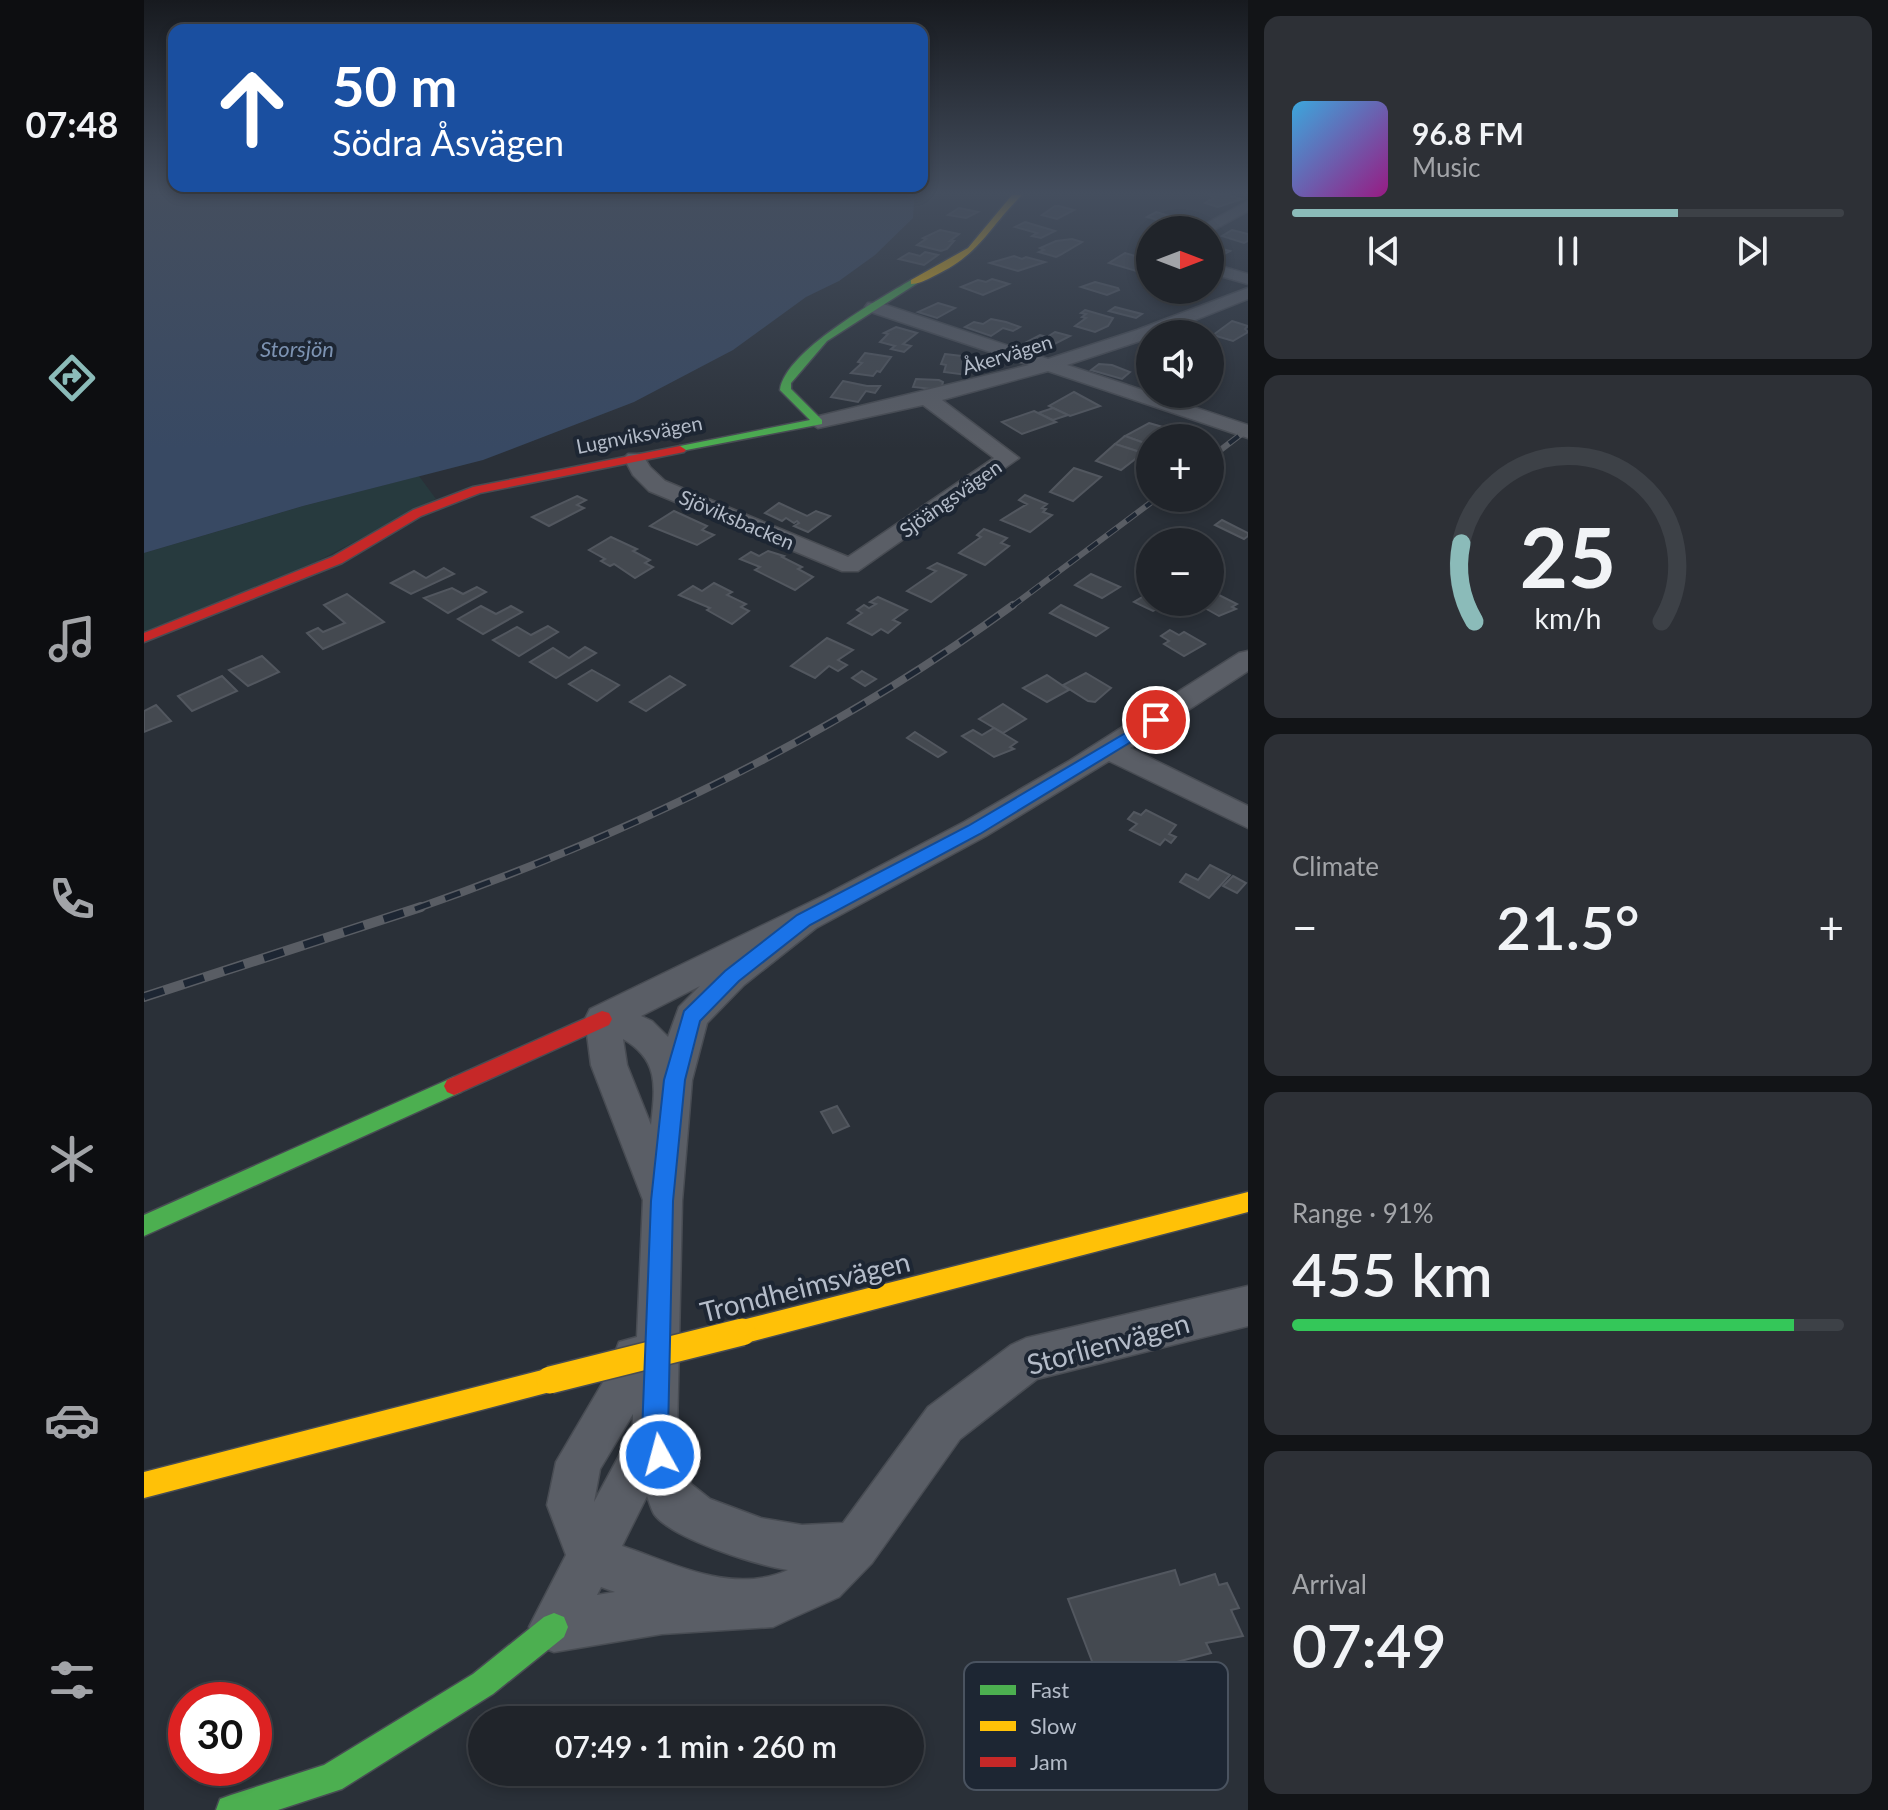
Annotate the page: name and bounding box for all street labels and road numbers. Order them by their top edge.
street label: Åkervägen [959,329,1055,379]
street label: Lugnviksvägen [574,410,704,458]
street label: Sjöängsvägen [894,454,1006,542]
street label: Sjöviksbacken [676,484,798,554]
street label: Trondheimsvägen [697,1243,913,1329]
street label: Storlienvägen [1023,1305,1193,1381]

